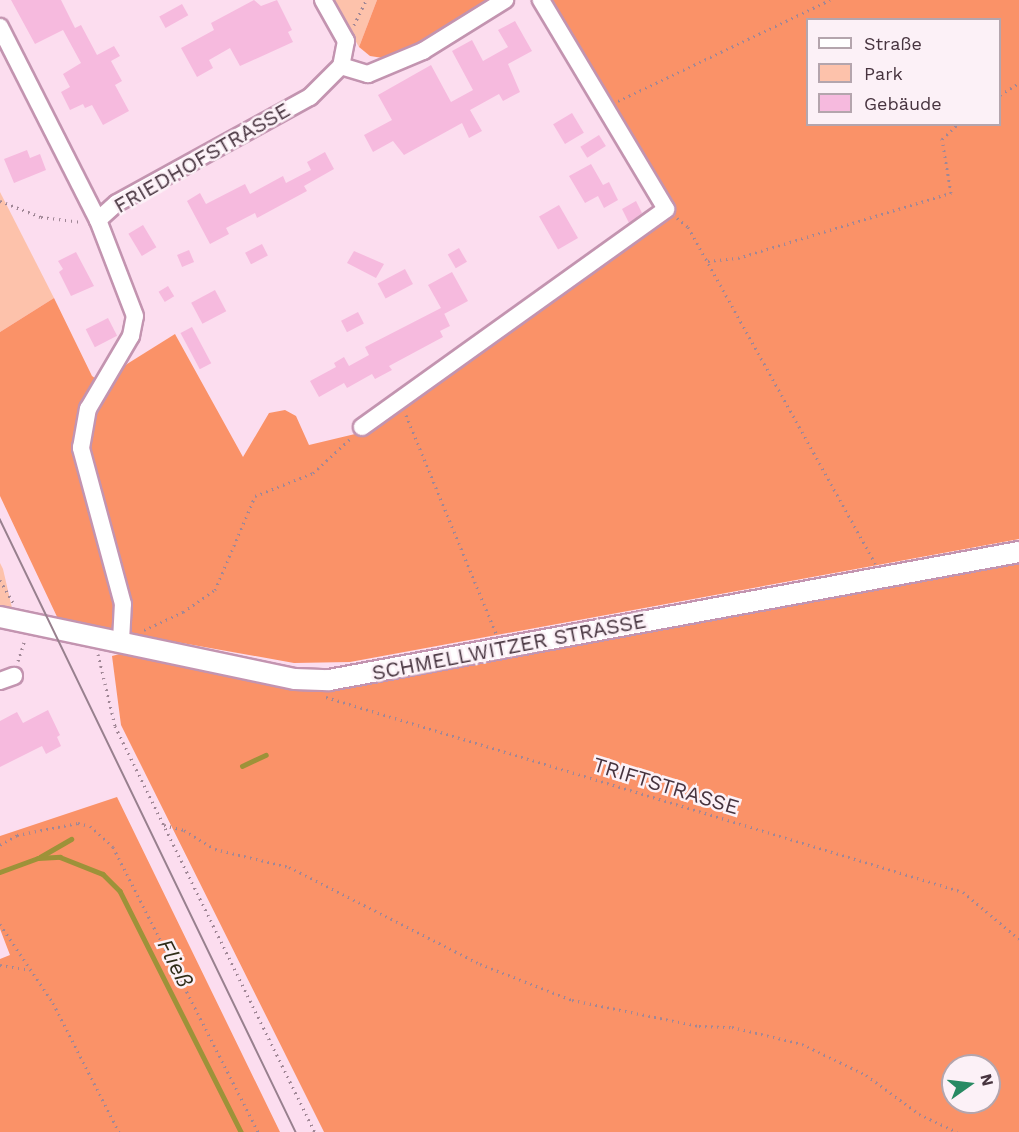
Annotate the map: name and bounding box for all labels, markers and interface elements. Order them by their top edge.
legend [806,18,1001,126]
text: Straße [864,33,922,54]
text: Park [864,63,903,84]
text: Gebäude [864,93,942,114]
street label: FRIEDHOFSTRASSE [110,97,294,219]
street label: SCHMELLWITZER STRASSE [370,608,648,686]
street label: TRIFTSTRASSE [590,752,742,820]
water label: Fließ [152,934,198,992]
north arrow [941,1054,1001,1114]
text: N [976,1072,998,1088]

